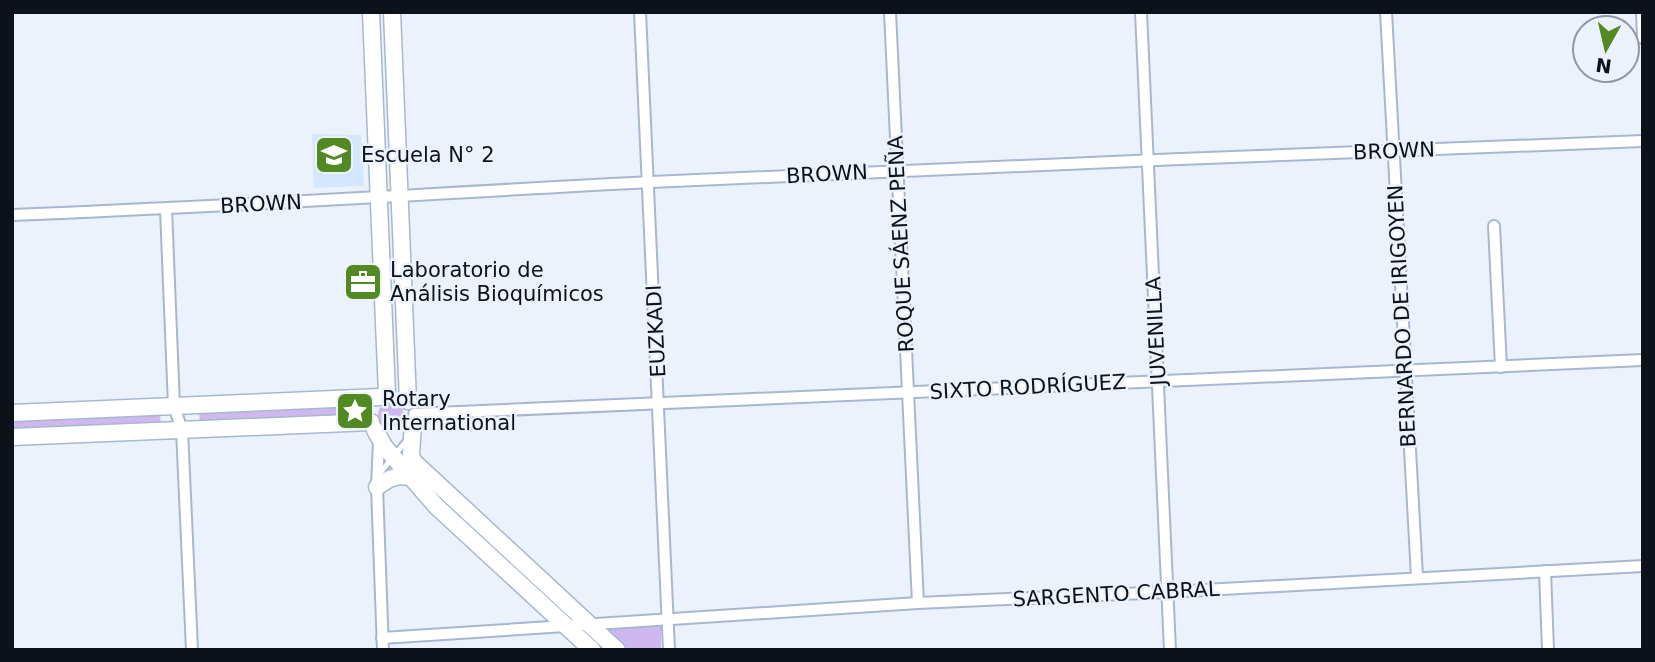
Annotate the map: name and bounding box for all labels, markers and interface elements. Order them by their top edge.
north arrow [1571,14,1641,84]
text: N [1594,54,1613,78]
school or university icon: Escuela N° 2 [313,134,355,176]
street label: ROQUE SÁENZ PEÑA [881,134,919,353]
street label: BROWN [1353,138,1435,164]
place label: Escuela N° 2 [361,143,495,167]
street label: BROWN [785,160,869,188]
street label: BERNARDO DE IRIGOYEN [1383,184,1421,448]
street label: BROWN [219,190,303,218]
place label: Laboratorio de Análisis Bioquímicos [390,258,604,306]
office icon: Laboratorio de Análisis Bioquímicos [342,261,384,303]
street label: JUVENILLA [1141,275,1171,388]
street label: EUZKADI [642,284,670,378]
street label: SIXTO RODRÍGUEZ [929,369,1127,404]
place label: Rotary International [382,387,516,435]
place icon: Rotary International [334,390,376,432]
street label: SARGENTO CABRAL [1012,577,1220,611]

